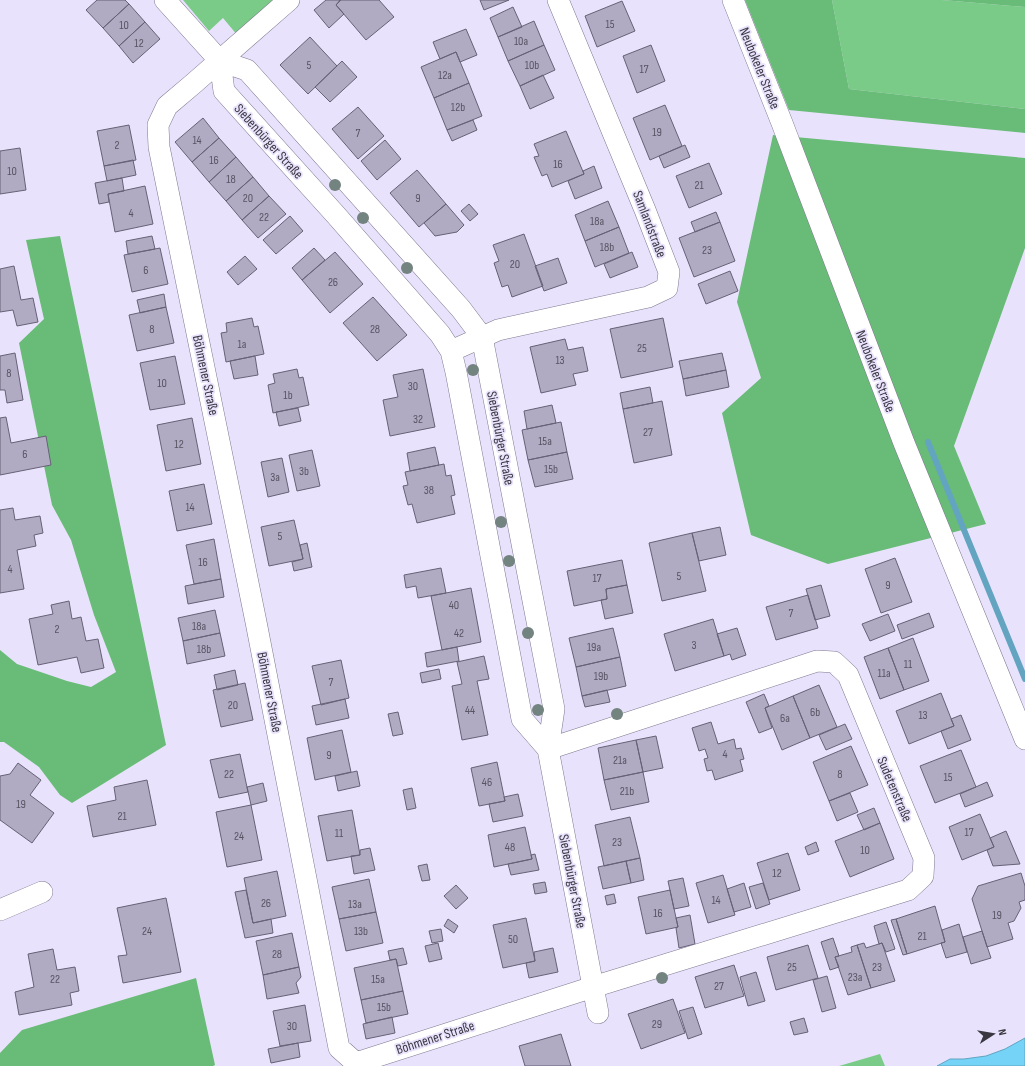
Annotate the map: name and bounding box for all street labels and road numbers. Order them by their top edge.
street label: Neubokeler Straße [735,25,784,111]
street label: Siebenbürger Straße [230,100,307,182]
street label: Samlandstraße [629,188,670,260]
street label: Neubokeler Straße [852,328,899,415]
street label: Böhmener Straße [189,333,222,417]
street label: Siebenbürger Straße [483,390,518,486]
street label: Böhmener Straße [253,650,286,734]
street label: Sudetenstraße [873,754,916,824]
street label: Siebenbürger Straße [555,833,590,929]
street label: Böhmener Straße [394,1017,477,1058]

